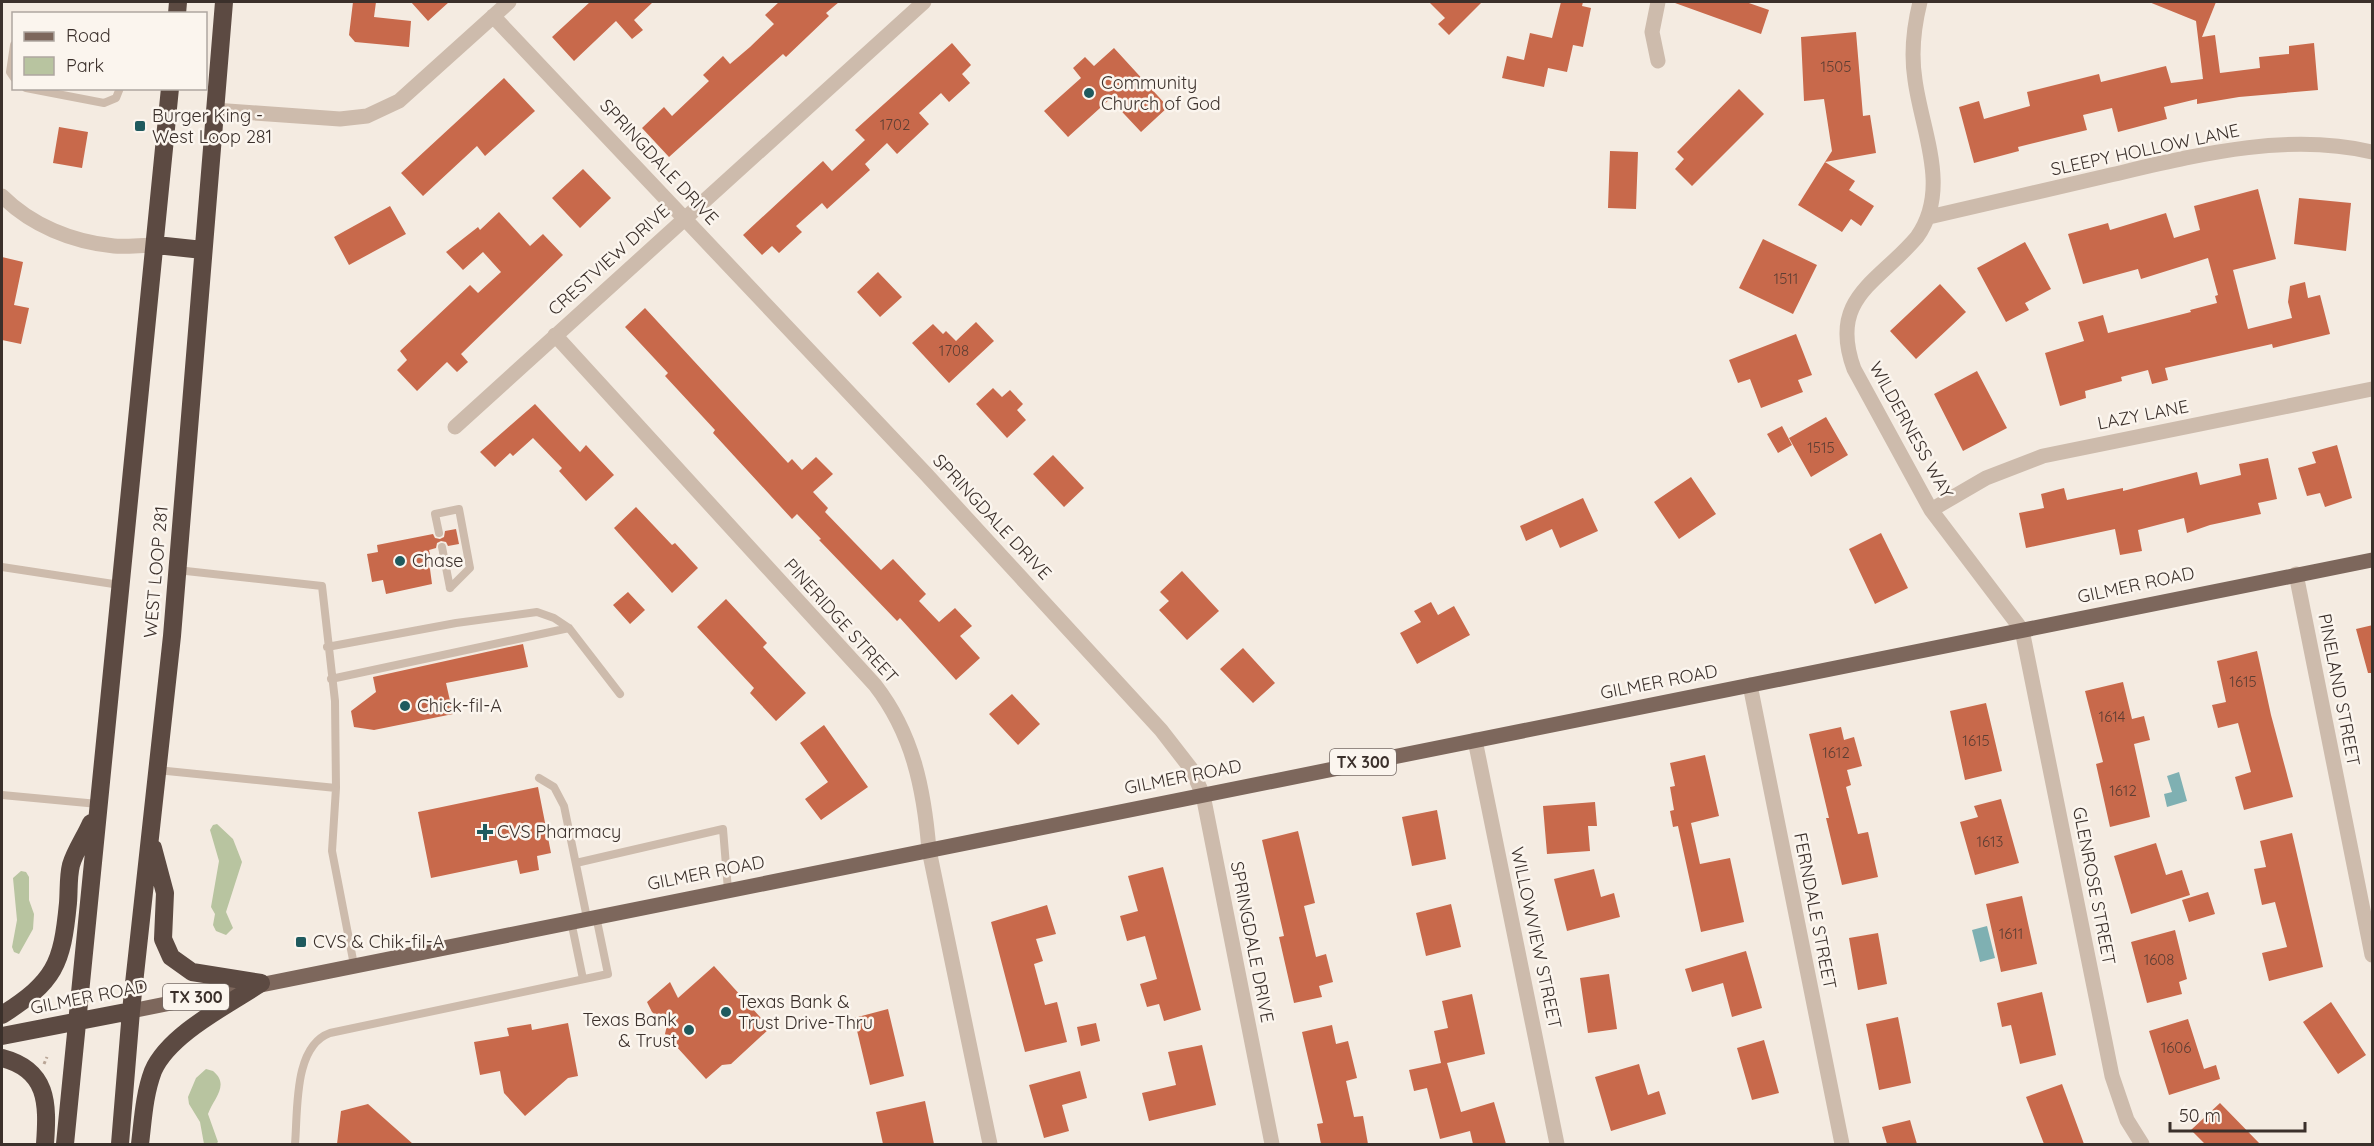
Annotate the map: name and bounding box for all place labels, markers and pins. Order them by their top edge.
place label: Community Church of God [1101,71,1221,115]
marker: Community Church of God [1082,86,1096,100]
place label: Burger King - West Loop 281 [152,104,272,148]
marker: Burger King - West Loop 281 [133,119,147,133]
place label: Chase [412,549,464,572]
marker: Chase [393,554,407,568]
place label: Chick-fil-A [417,694,502,717]
marker: Chick-fil-A [398,699,412,713]
place label: CVS Pharmacy [497,820,621,843]
marker: CVS Pharmacy [478,825,492,839]
place label: CVS & Chik-fil-A [313,930,445,953]
marker: CVS & Chik-fil-A [294,935,308,949]
place label: Texas Bank & Trust Drive-Thru [738,990,873,1034]
marker: Texas Bank & Trust Drive-Thru [719,1005,733,1019]
place label: Texas Bank & Trust [583,1008,677,1052]
marker: Texas Bank & Trust [682,1023,696,1037]

